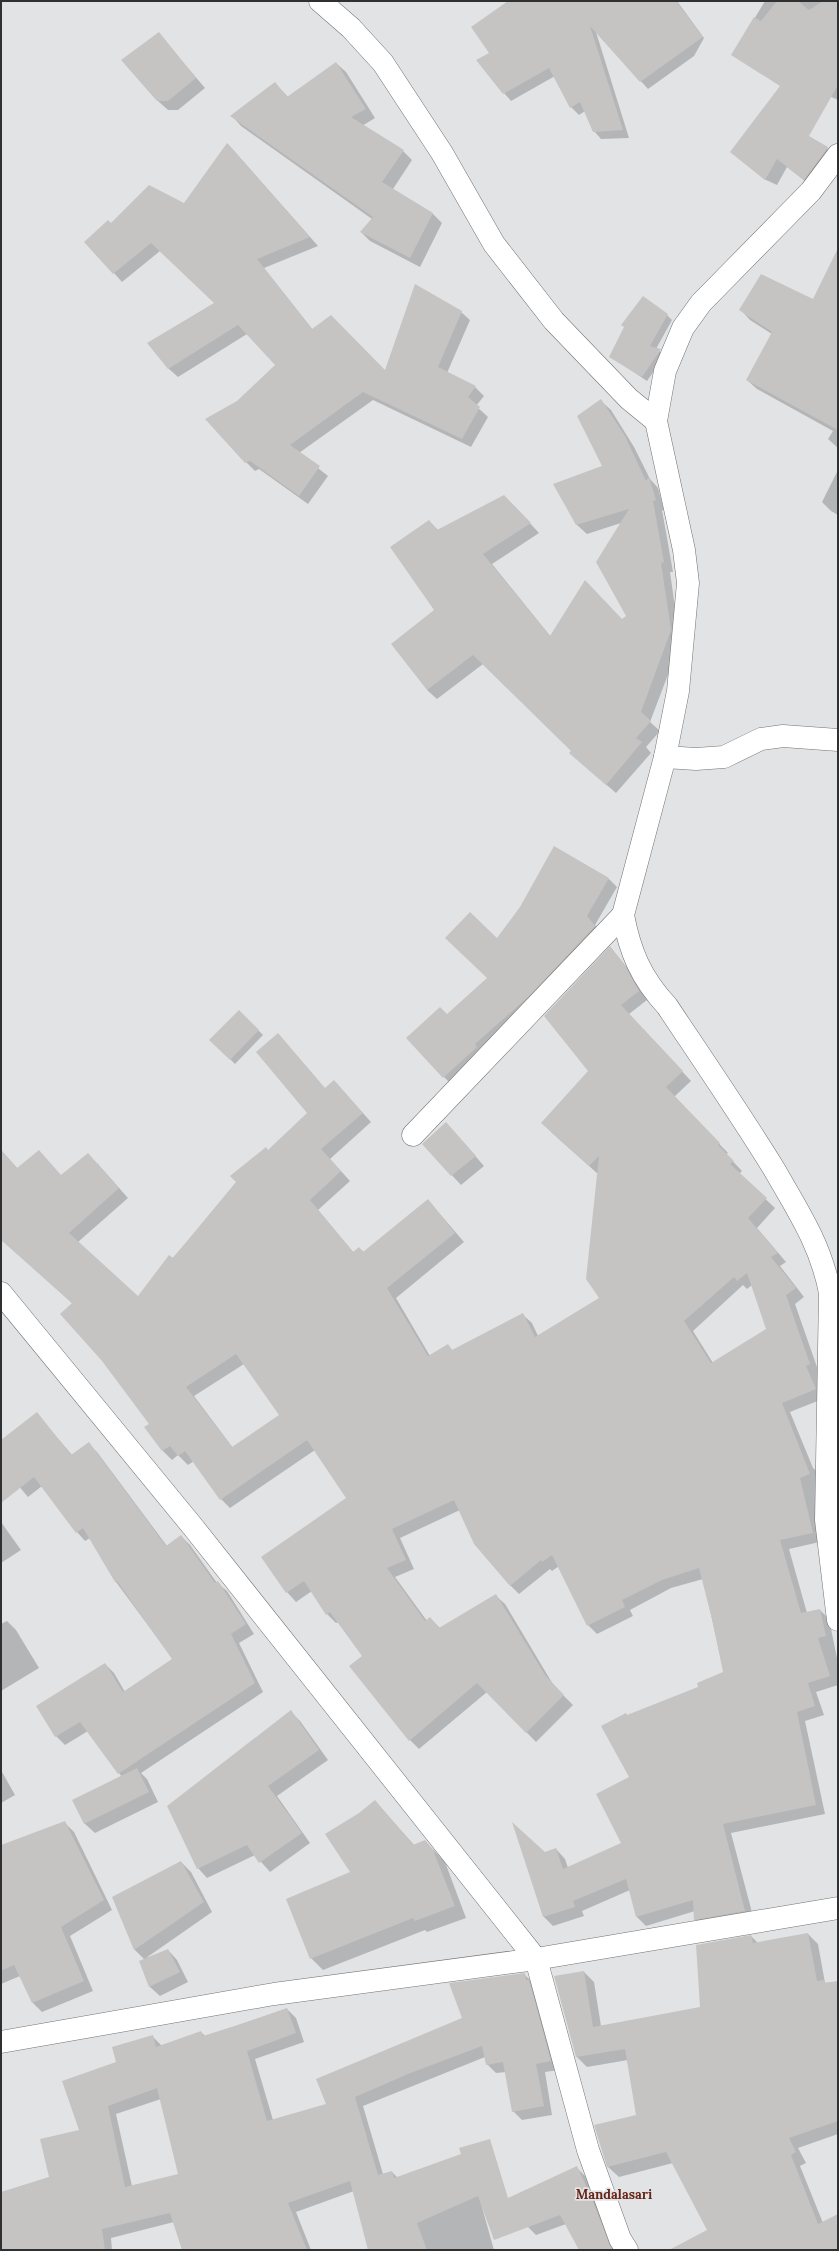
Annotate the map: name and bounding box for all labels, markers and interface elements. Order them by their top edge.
district label: Mandalasari [576,2186,652,2203]

